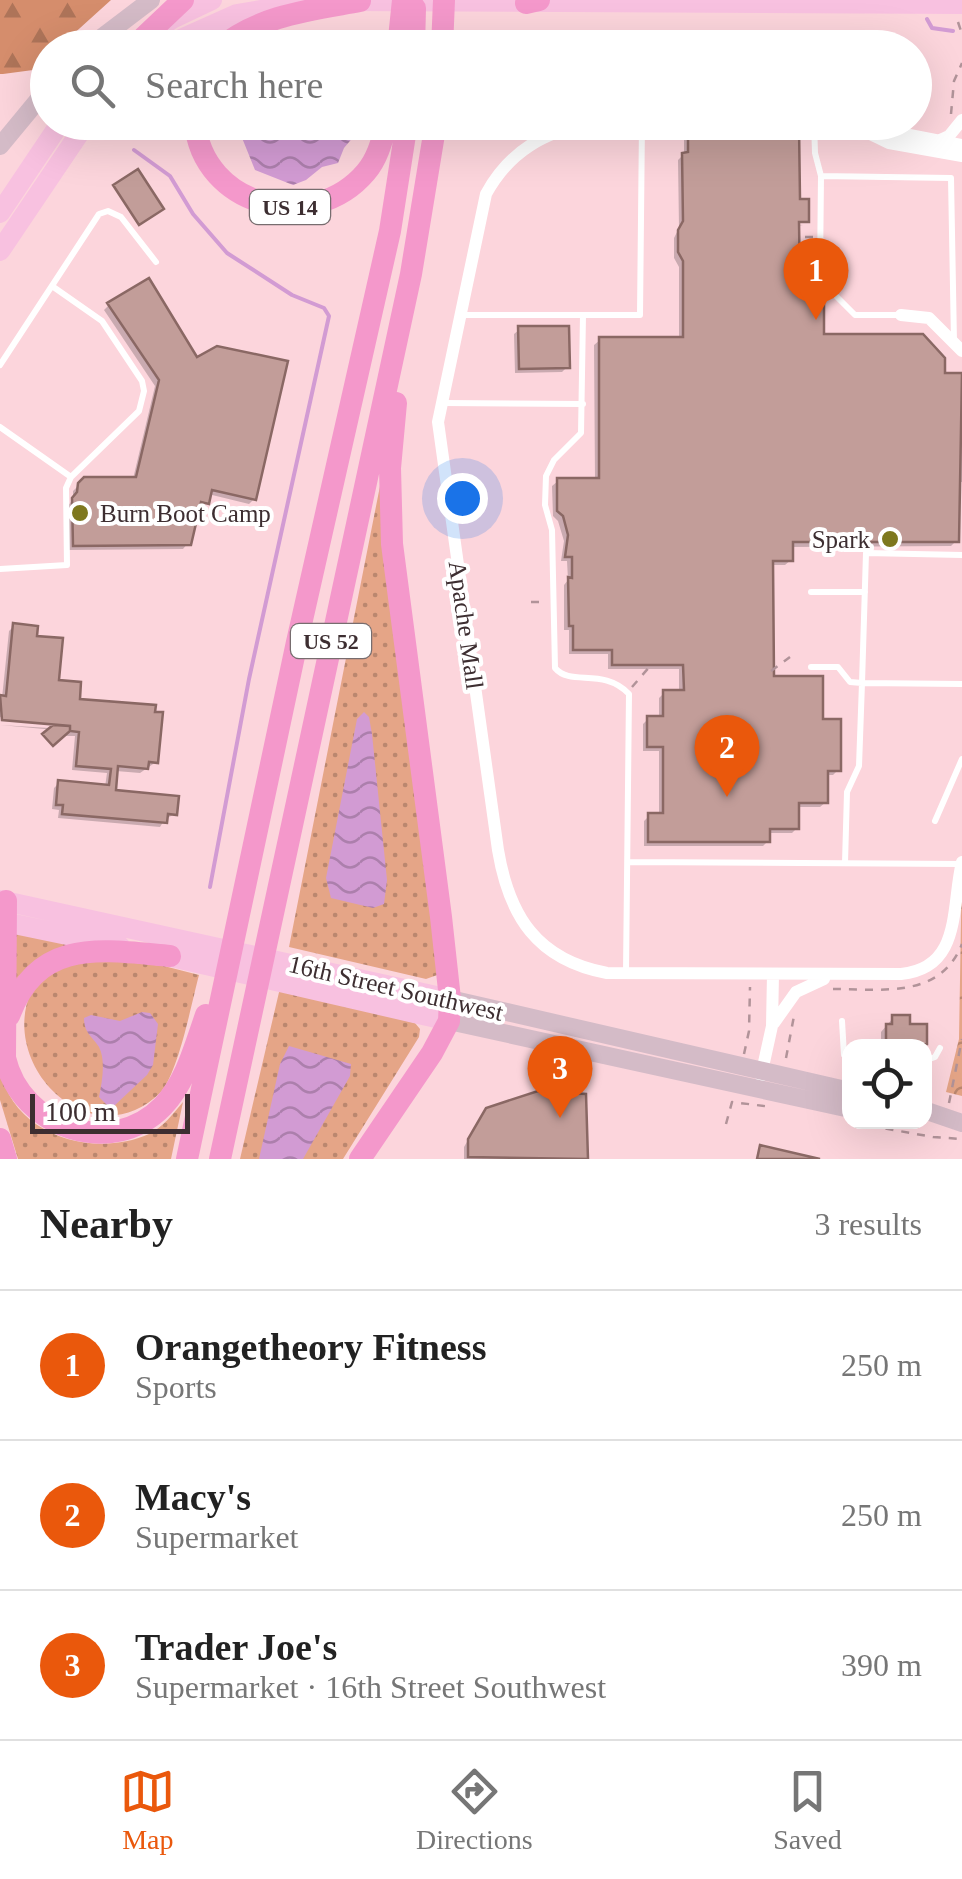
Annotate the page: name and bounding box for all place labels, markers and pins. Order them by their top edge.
pin: 1 [784,238,848,320]
place label: Burn Boot Camp [100,500,271,527]
marker: Burn Boot Camp [69,502,91,524]
place label: Spark [812,526,870,553]
marker: Spark [879,528,901,550]
pin: 2 [694,714,760,797]
pin: 3 [528,1036,592,1118]

